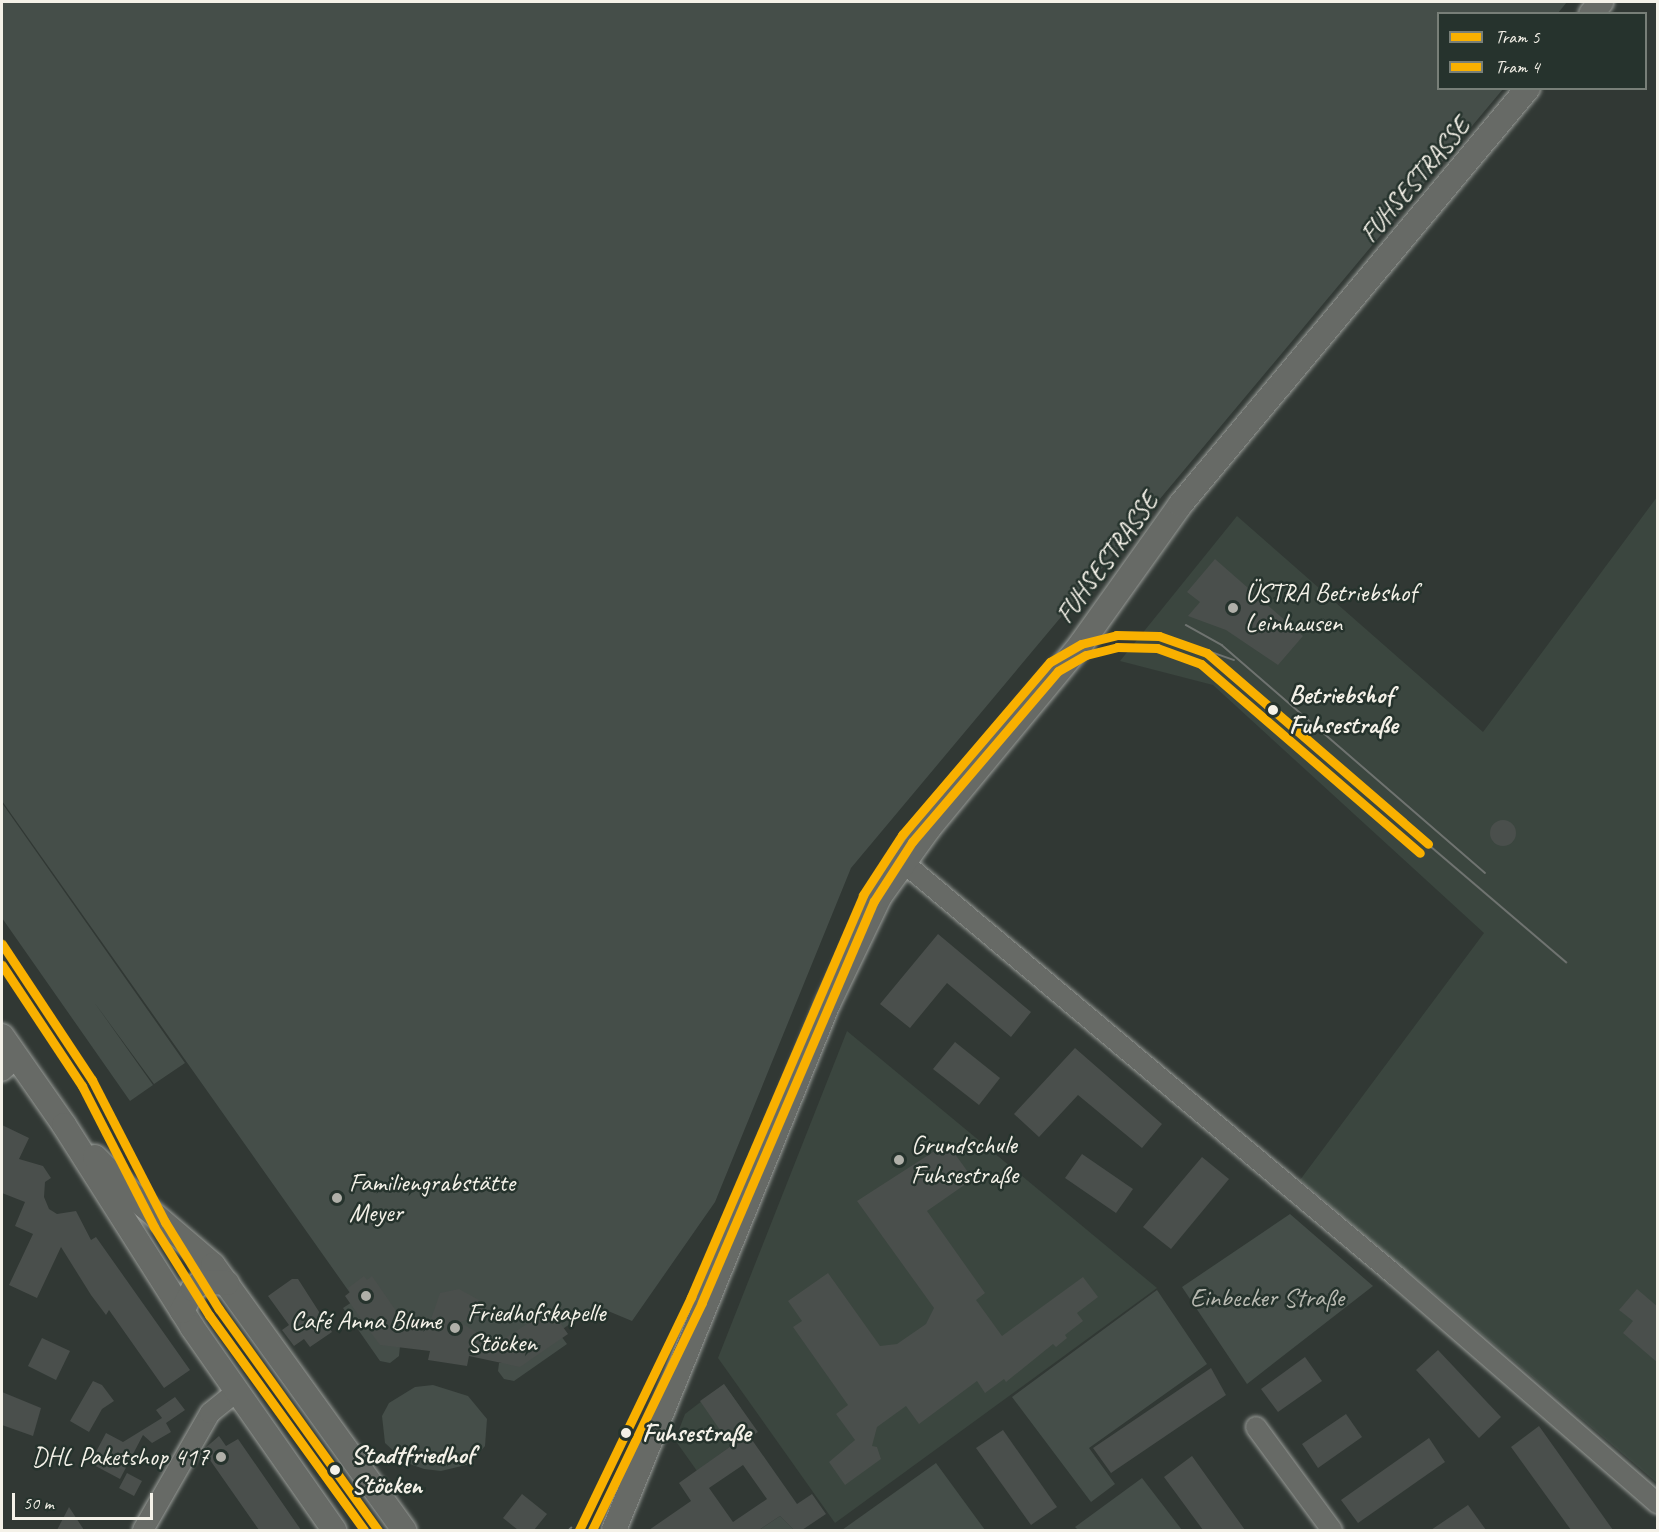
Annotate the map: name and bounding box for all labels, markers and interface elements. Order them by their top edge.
legend [1437,12,1647,90]
text: Tram 5 [1495,26,1540,48]
text: Tram 4 [1495,56,1540,78]
street label: FUHSESTRASSE [1354,111,1476,249]
street label: FUHSESTRASSE [1049,487,1165,629]
place label: ÜSTRA Betriebshof Leinhausen [1245,577,1417,638]
marker: ÜSTRA Betriebshof Leinhausen [1226,601,1240,615]
place label: Betriebshof Fuhsestraße [1289,679,1398,740]
marker: Betriebshof Fuhsestraße [1262,699,1284,721]
place label: Grundschule Fuhsestraße [911,1129,1018,1190]
marker: Grundschule Fuhsestraße [892,1153,906,1167]
place label: Familiengrabstätte Meyer [349,1167,515,1228]
marker: Familiengrabstätte Meyer [330,1191,344,1205]
park label: Einbecker Straße [1190,1282,1344,1314]
marker: Café Anna Blume [359,1289,373,1303]
place label: Friedhofskapelle Stöcken [467,1297,605,1358]
place label: Café Anna Blume [290,1305,442,1337]
marker: Friedhofskapelle Stöcken [448,1321,462,1335]
place label: Fuhsestraße [642,1417,751,1449]
marker: Fuhsestraße [615,1422,637,1444]
place label: Stadtfriedhof Stöcken [351,1439,475,1500]
place label: DHL Paketshop 417 [32,1441,209,1473]
marker: DHL Paketshop 417 [214,1450,228,1464]
marker: Stadtfriedhof Stöcken [324,1459,346,1481]
scale bar [15,1481,156,1519]
text: 50 m [23,1492,54,1514]

